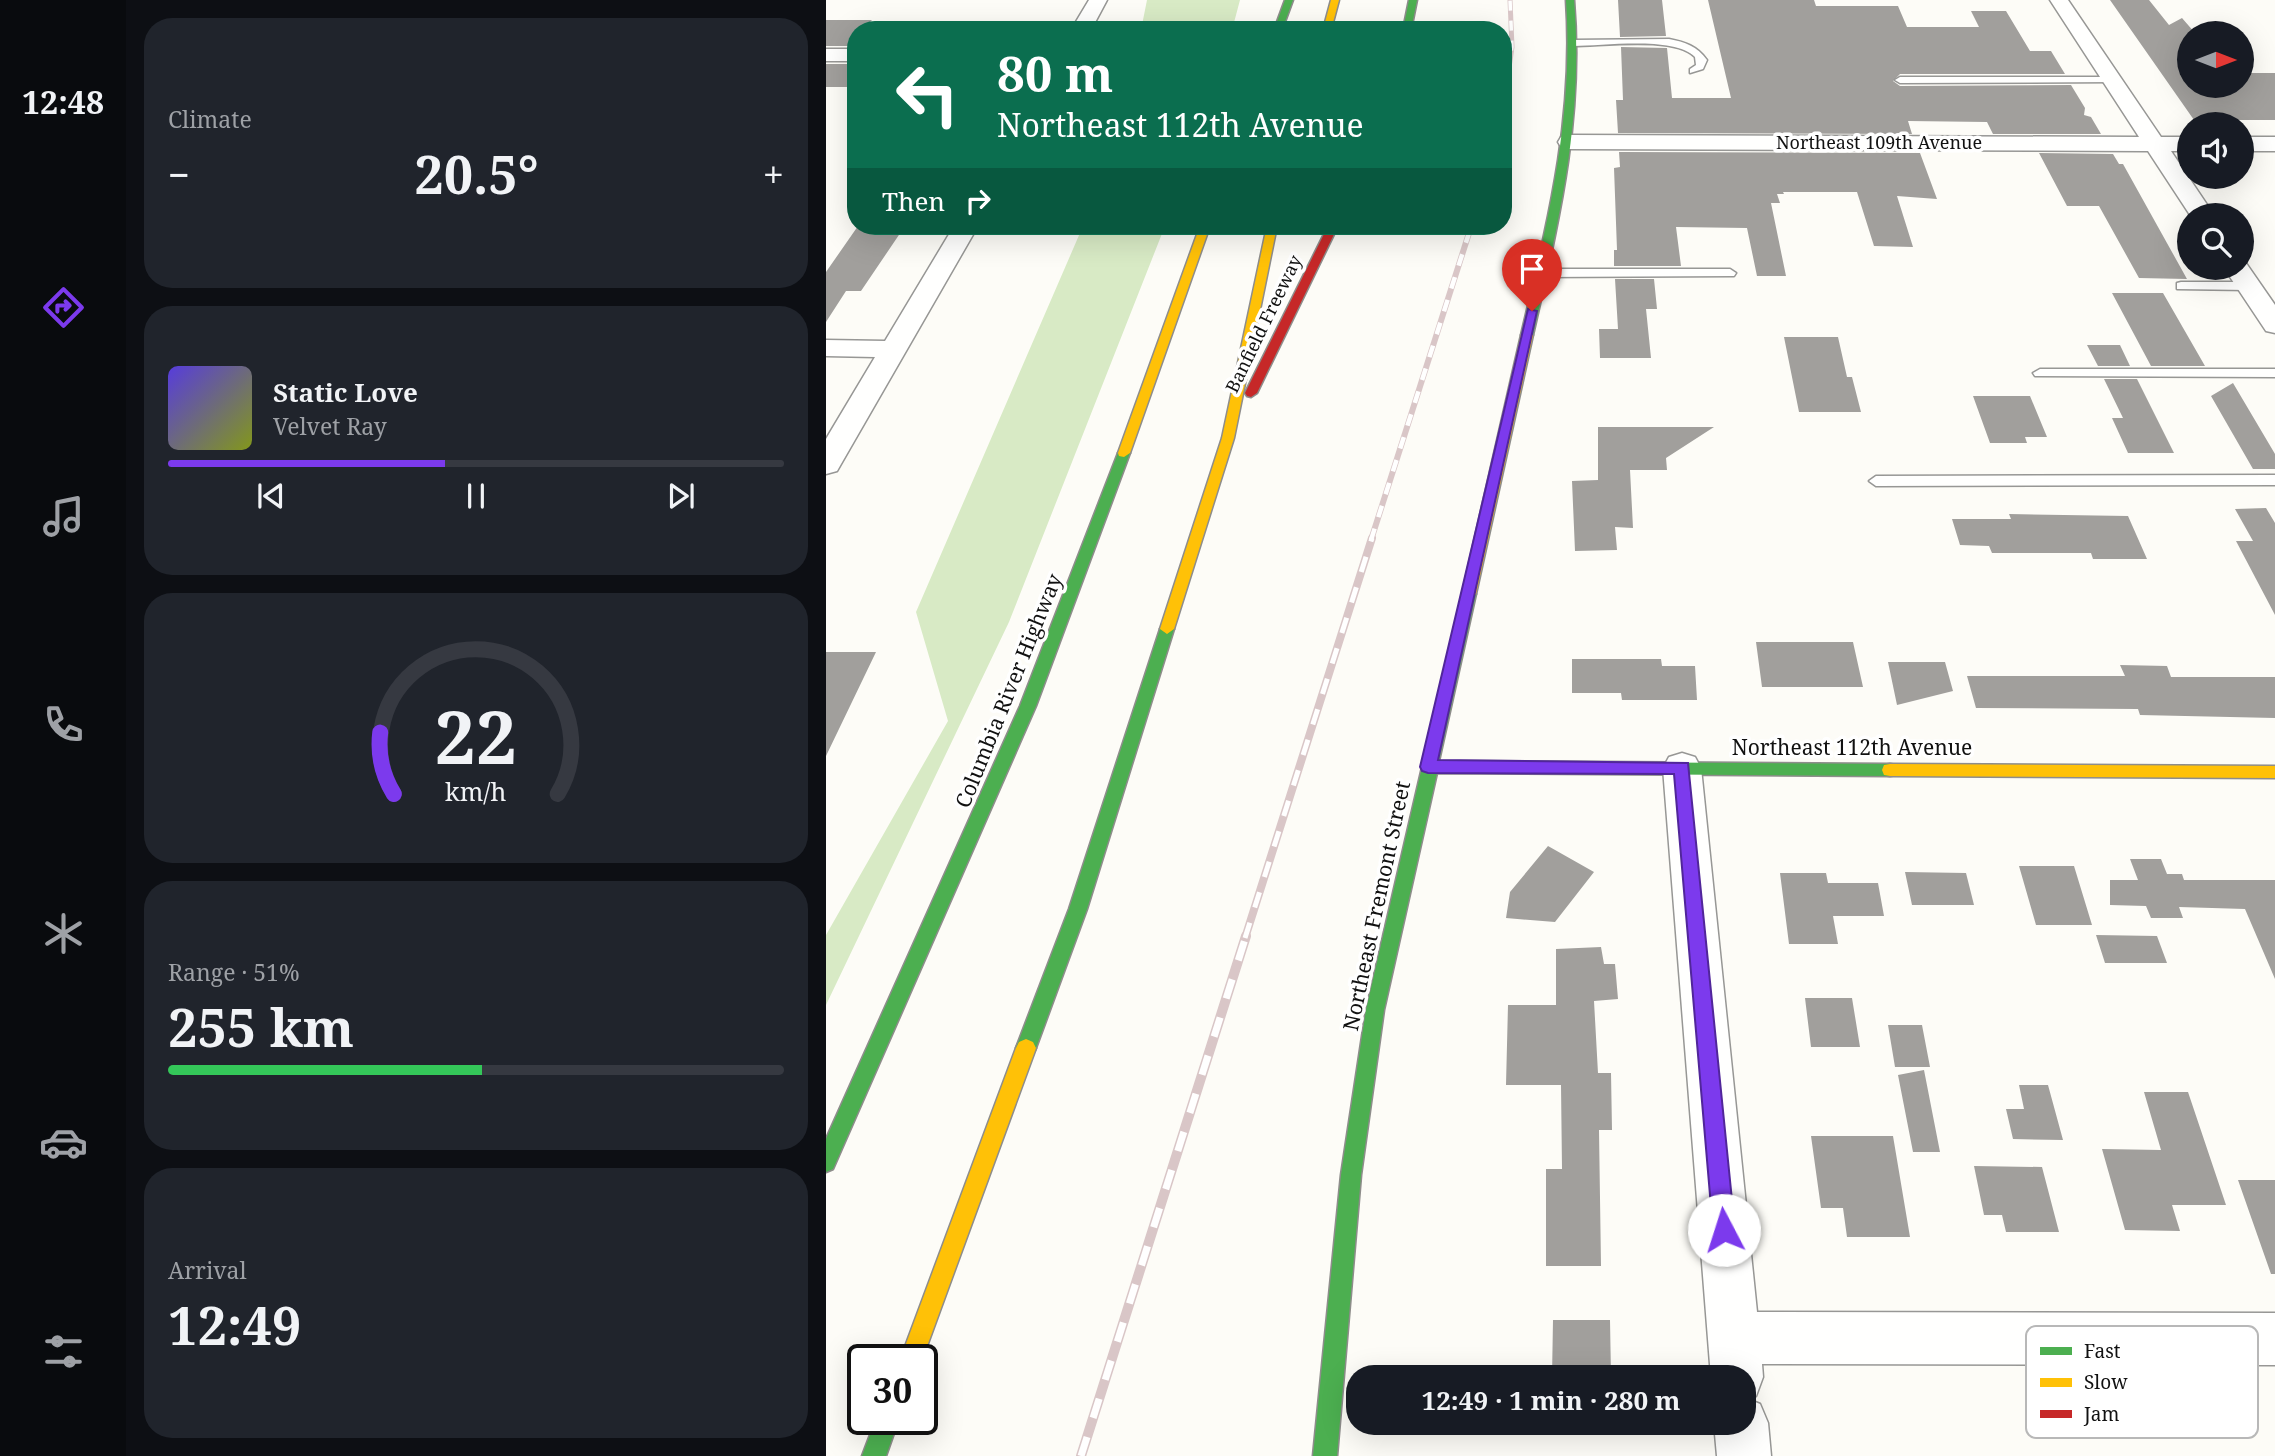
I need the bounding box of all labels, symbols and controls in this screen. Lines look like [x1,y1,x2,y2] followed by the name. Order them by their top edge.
[2177,21,2254,98] north arrow
[2177,21,2254,280] map controls
[997,40,1113,106] text: 80 m
[882,49,973,140] icon: left
[22,80,104,123] text: 12:48
[168,103,252,135] text: Climate
[997,103,1364,146] text: Northeast 112th Avenue
[2177,112,2254,189] button: sound
[1776,130,1982,154] street label: Northeast 109th Avenue
[414,138,539,209] text: 20.5°
[168,148,190,200] text: −
[763,148,784,200] text: +
[959,182,997,220] icon: right
[882,183,945,219] text: Then
[2177,203,2254,280] button: search
[1502,239,1562,311] pin
[1219,250,1307,396] street label: Banfield Freeway
[1513,250,1551,288] icon: arrive
[39,283,88,332] icon: directions
[273,374,418,410] text: Static Love
[273,410,387,442] text: Velvet Ray
[252,477,290,515] icon: previous
[457,477,495,515] icon: pause
[662,477,700,515] icon: next
[39,492,88,541] icon: music
[948,569,1068,812] street label: Columbia River Highway
[435,686,517,785] text: 22
[39,700,88,749] icon: phone
[1732,733,1972,761] street label: Northeast 112th Avenue
[445,774,507,808] text: km/h
[1336,778,1416,1033] street label: Northeast Fremont Street
[39,909,88,958] icon: climate
[168,956,300,988] text: Range · 51%
[168,991,354,1062] text: 255 km
[39,1118,88,1167] icon: car
[1687,1193,1761,1267] position arrow
[168,1254,247,1286] text: Arrival
[168,1289,301,1360] text: 12:49
[2026,1326,2258,1438] legend
[39,1327,88,1376] icon: filters
[2084,1338,2121,1364] text: Fast
[847,1344,938,1435] speed limit sign: 30
[2084,1369,2128,1395] text: Slow
[1421,1382,1681,1418] text: 12:49 · 1 min · 280 m
[2083,1401,2119,1427] text: Jam

